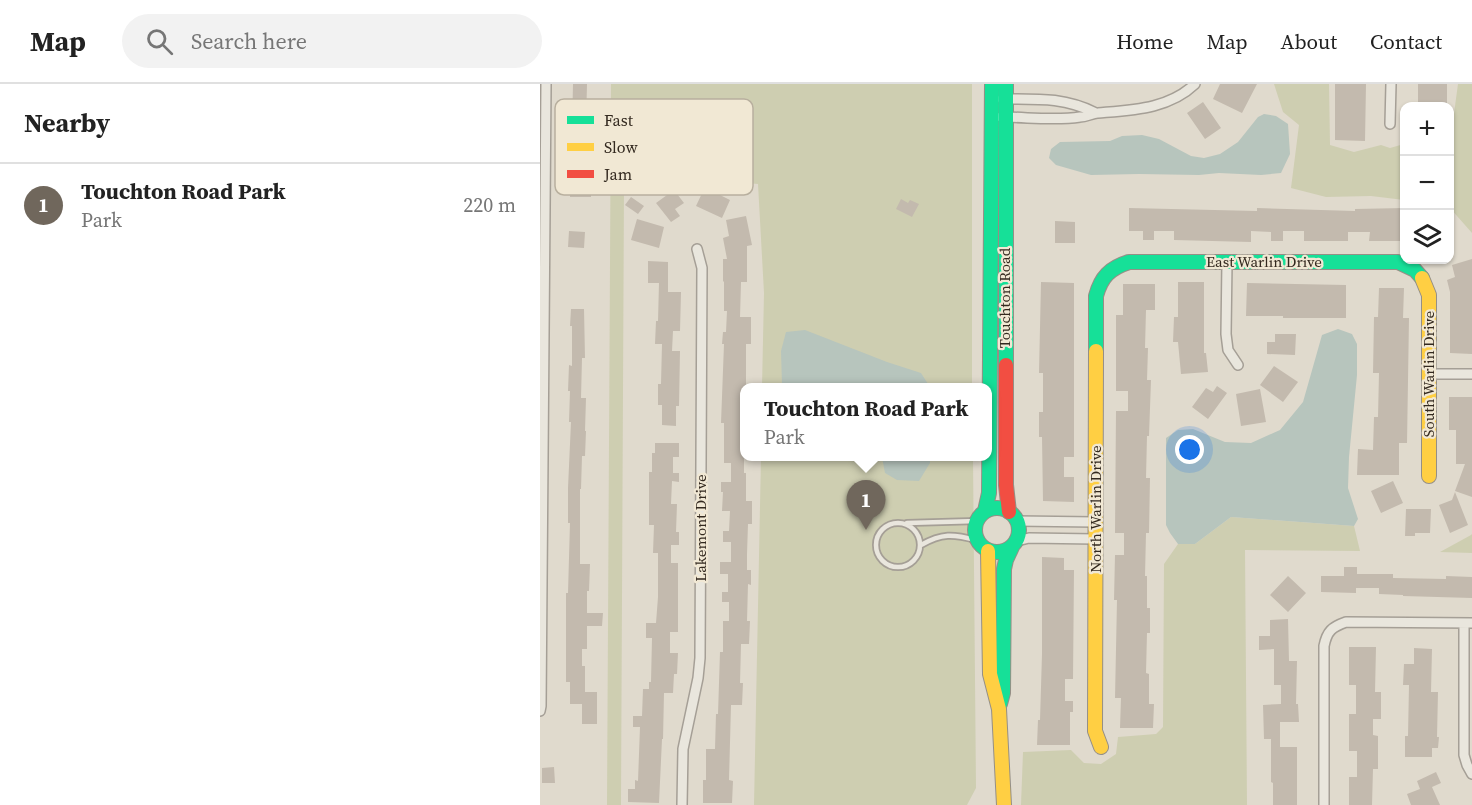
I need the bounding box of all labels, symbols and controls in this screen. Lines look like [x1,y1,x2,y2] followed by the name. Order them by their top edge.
[122,14,542,68] search box
[30,22,86,60] text: Map
[143,25,176,58] icon: search
[191,26,307,56] text: Search here
[1116,27,1174,56] text: Home
[1207,27,1248,56] text: Map
[1281,27,1337,56] text: About
[1370,27,1442,56] text: Contact
[555,99,753,195] legend
[1400,102,1454,264] map controls
[1400,102,1454,156] button: +
[24,105,110,141] text: Nearby
[604,109,634,131] text: Fast
[604,136,639,158] text: Slow
[1400,156,1454,210] button: −
[603,163,632,185] text: Jam
[81,176,286,206] text: Touchton Road Park
[38,191,49,219] text: 1
[463,191,516,219] text: 220 m
[81,206,122,234] text: Park
[1400,210,1454,264] button: layers
[994,247,1015,348] street label: Touchton Road
[1206,251,1322,272] street label: East Warlin Drive
[1418,311,1439,437] street label: South Warlin Drive
[740,383,992,461] popup
[764,393,968,423] text: Touchton Road Park
[764,423,805,451] text: Park
[1175,435,1204,464] your location
[1085,445,1106,573] street label: North Warlin Drive
[690,474,711,582] street label: Lakemont Drive
[846,480,886,530] pin: 1

